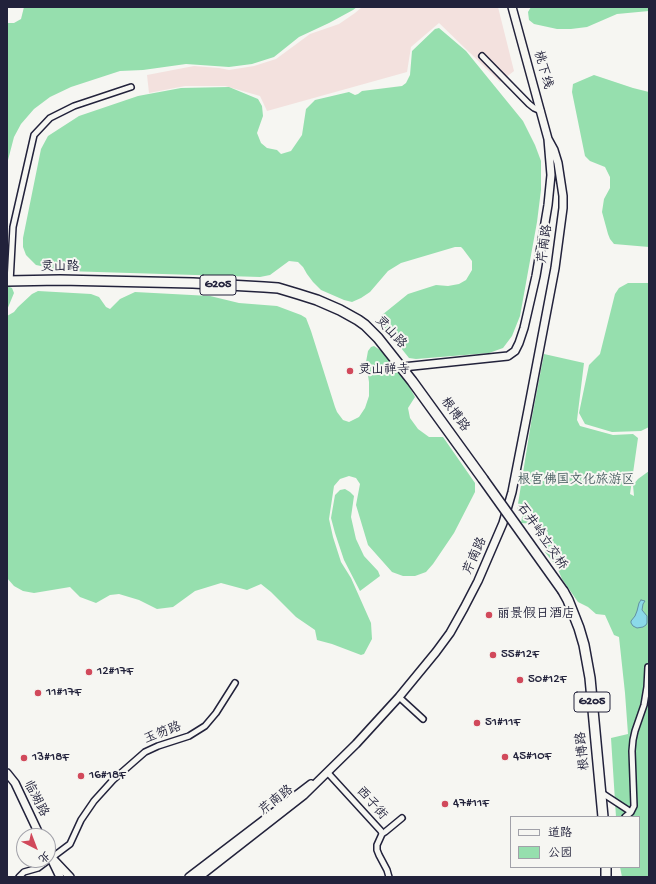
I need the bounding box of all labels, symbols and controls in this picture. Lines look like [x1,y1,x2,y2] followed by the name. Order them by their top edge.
[529,49,555,91] street label: 桃下线
[536,224,556,264] street label: 芹南路
[41,260,79,276] street label: 灵山路
[200,275,236,295] road number: G205
[371,313,409,353] street label: 灵山路
[358,363,410,379] place label: 灵山禅寺
[345,366,355,376] marker: 灵山禅寺
[436,395,472,435] street label: 根博路
[518,473,634,489] park label: 根宫佛国文化旅游区
[512,501,570,573] street label: 石井岭立交桥
[461,535,491,577] street label: 芹南路
[497,607,575,623] place label: 丽景假日酒店
[484,610,494,620] marker: 丽景假日酒店
[501,647,539,663] place label: 55#12F
[488,650,498,660] marker: 55#12F
[97,664,133,680] place label: 12#17F
[84,667,94,677] marker: 12#17F
[528,672,566,688] place label: 50#12F
[515,675,525,685] marker: 50#12F
[46,685,81,701] place label: 11#17F
[33,688,43,698] marker: 11#17F
[574,692,610,712] road number: G205
[485,715,520,731] place label: 51#11F
[472,718,482,728] marker: 51#11F
[142,720,184,748] street label: 玉笏路
[574,731,594,771] street label: 根博路
[513,749,551,765] place label: 45#10F
[32,750,69,766] place label: 13#18F
[500,752,510,762] marker: 45#10F
[19,753,29,763] marker: 13#18F
[89,768,126,784] place label: 16#18F
[76,771,86,781] marker: 16#18F
[19,778,51,820] street label: 临湖路
[257,783,297,819] street label: 芹南路
[352,784,390,824] street label: 西子街
[453,796,489,812] place label: 47#11F
[440,799,450,809] marker: 47#11F
[510,816,640,868] legend
[548,827,572,841] text: 道路
[16,828,56,868] north arrow
[548,847,572,861] text: 公园
[35,848,51,864] text: 北

